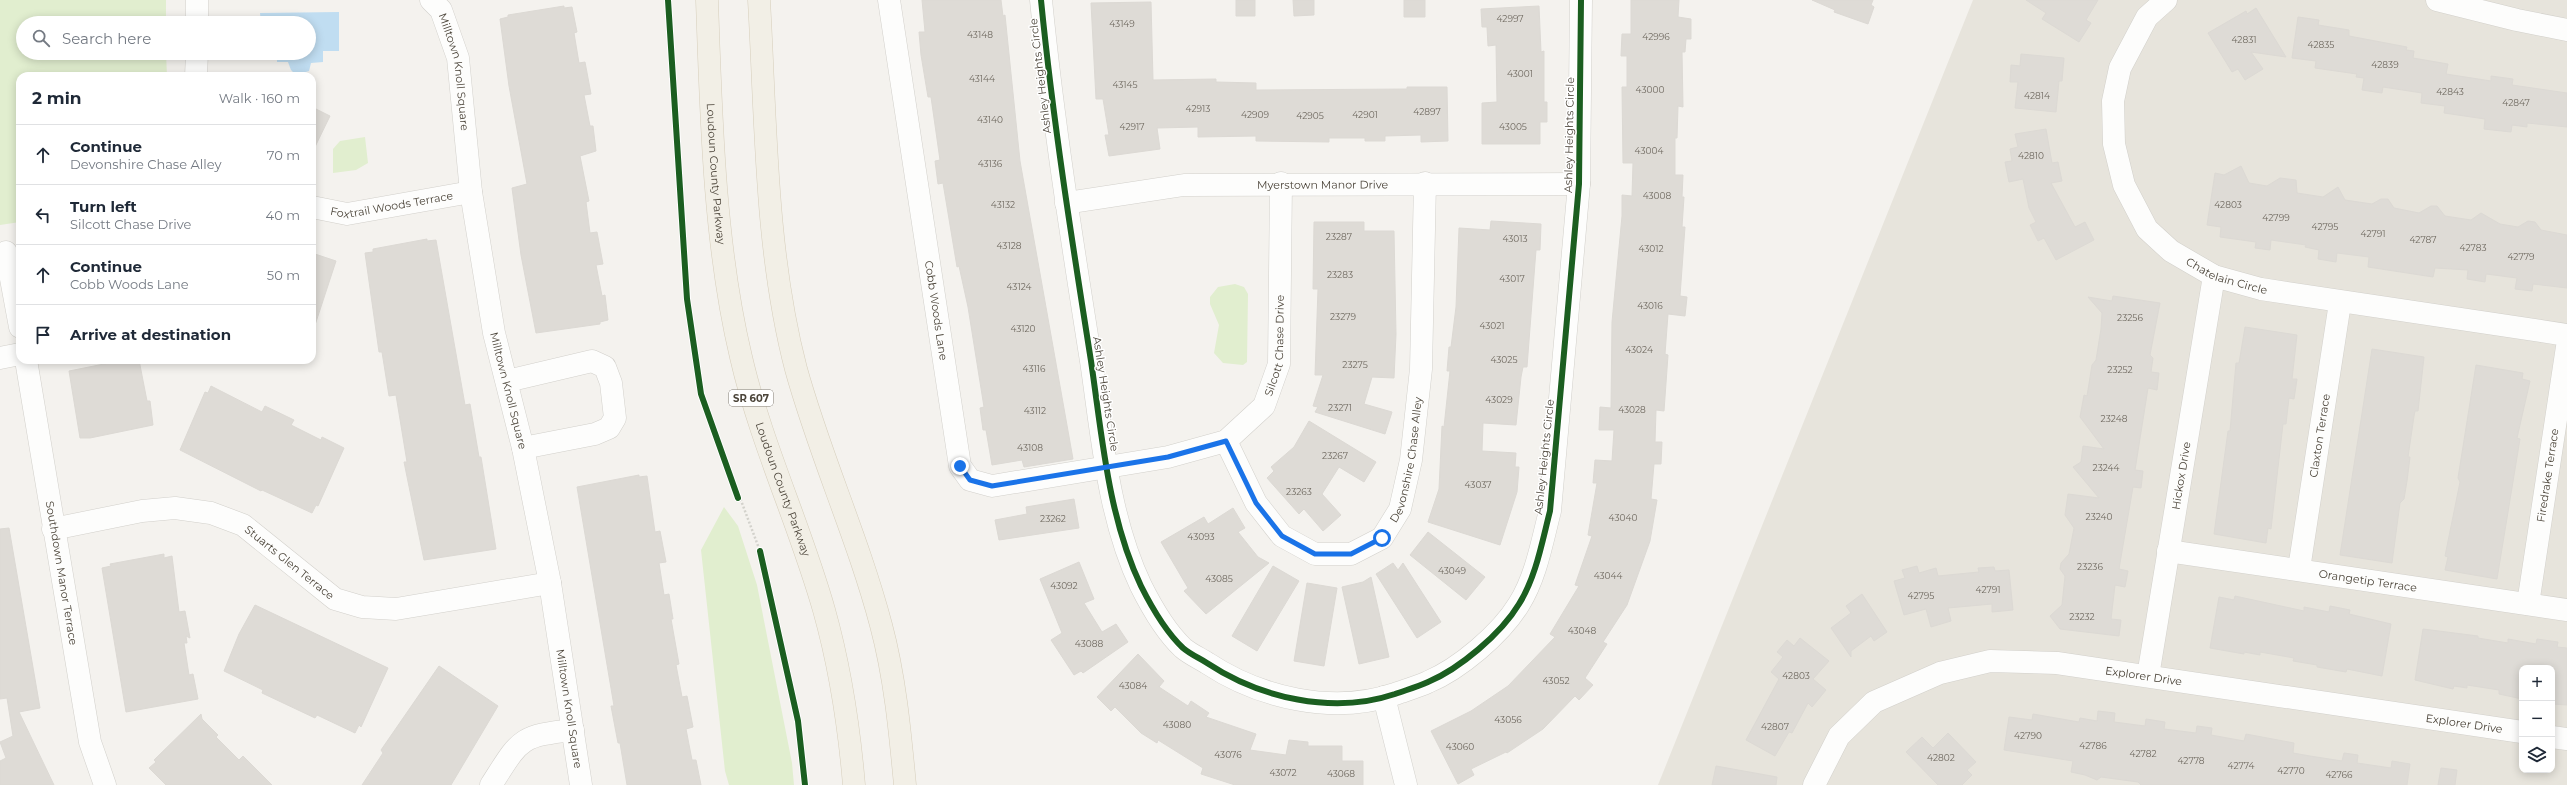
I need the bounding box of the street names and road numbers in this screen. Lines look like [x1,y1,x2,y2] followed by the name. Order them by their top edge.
[436,11,472,132] street label: Milltown Knoll Square
[1026,17,1054,134] street label: Ashley Heights Circle
[1561,77,1577,193] street label: Ashley Heights Circle
[704,103,729,245] street label: Loudoun County Parkway
[1257,177,1389,192] street label: Myerstown Manor Drive
[329,188,454,221] street label: Foxtrail Woods Terrace
[2183,254,2269,297] street label: Chatelain Circle
[922,260,951,362] street label: Cobb Woods Lane
[1261,294,1287,398] street label: Silcott Chase Drive
[487,331,530,451] street label: Milltown Knoll Square
[1090,336,1122,453] street label: Ashley Heights Circle
[729,390,773,406] road number: SR 607
[2306,392,2333,478] street label: Claxton Terrace
[1386,396,1425,525] street label: Devonshire Chase Alley
[1531,398,1557,515] street label: Ashley Heights Circle
[753,420,813,558] street label: Loudoun County Parkway
[2533,427,2562,523] street label: Firedrake Terrace
[2169,440,2194,511] street label: Hickox Drive
[43,500,81,646] street label: Southdown Manor Terrace
[242,522,337,603] street label: Stuarts Glen Terrace
[2318,566,2418,595] street label: Orangetip Terrace
[553,648,585,770] street label: Milltown Knoll Square
[2104,663,2183,689] street label: Explorer Drive
[2425,711,2504,736] street label: Explorer Drive

